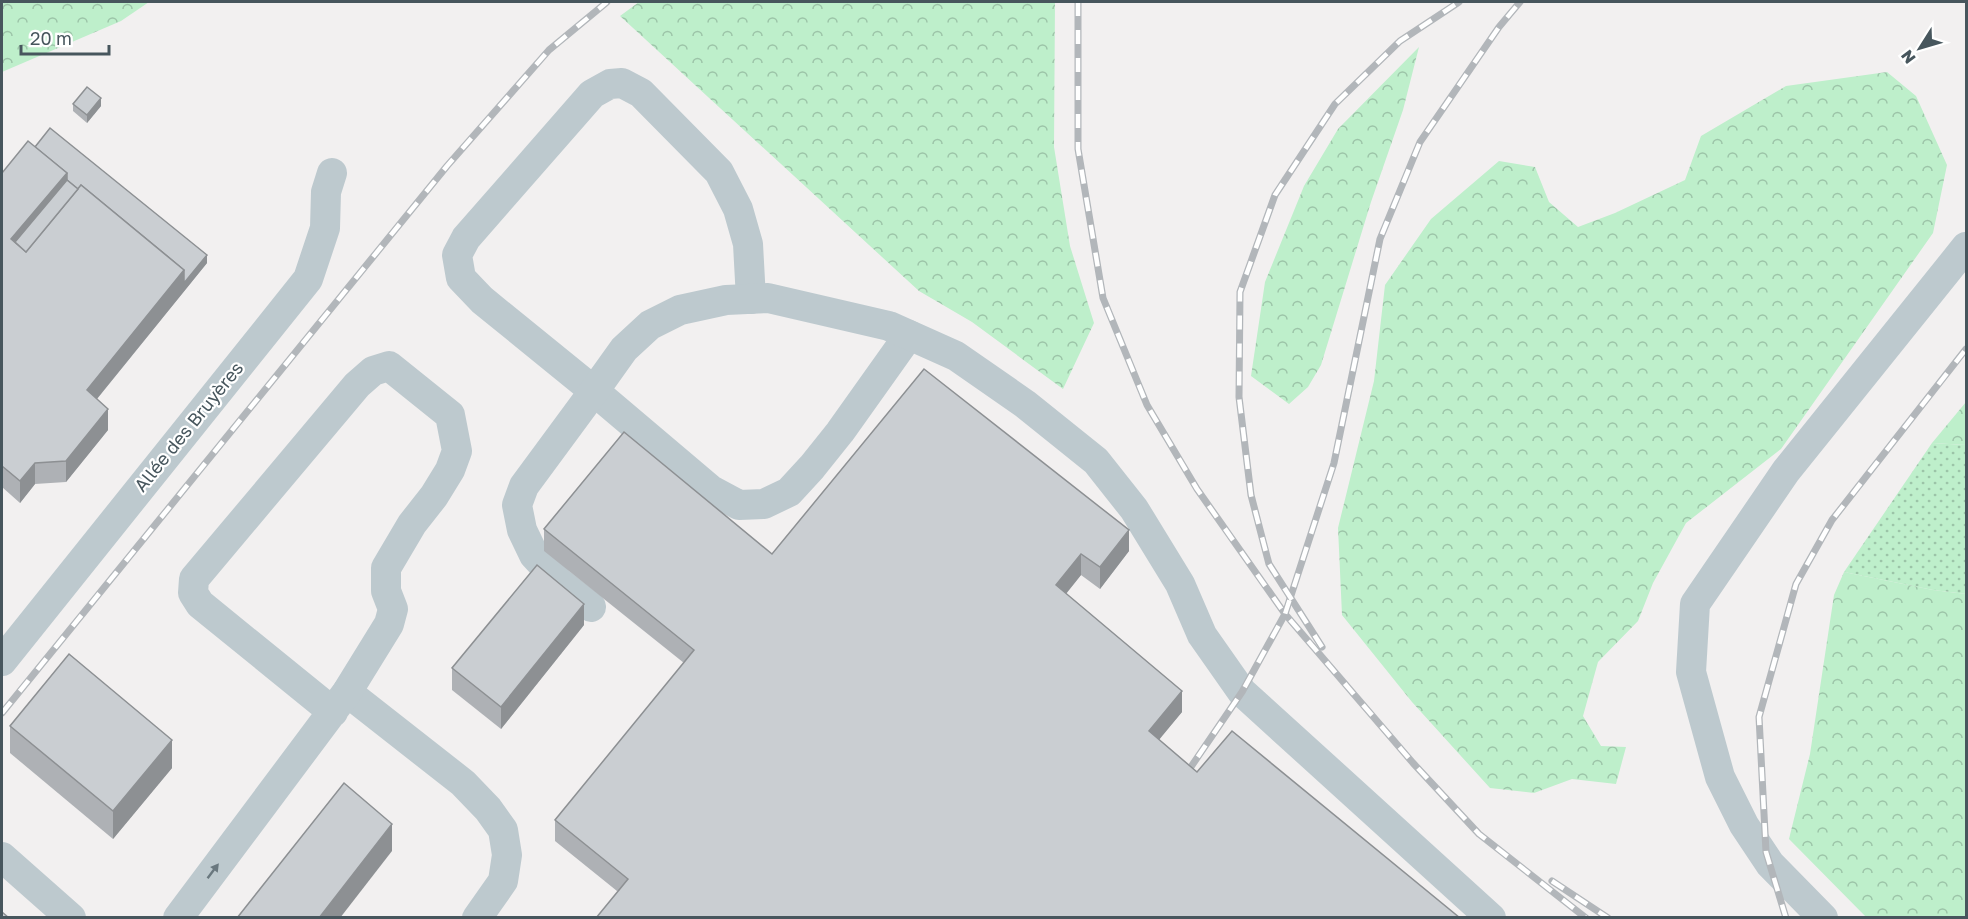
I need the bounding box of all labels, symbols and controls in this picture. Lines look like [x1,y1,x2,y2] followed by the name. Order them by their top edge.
[21,18,110,56] scale bar
[1890,18,1950,78] north arrow
[30,27,72,49] text: 20 m
[1896,46,1920,68] text: N
[129,357,247,496] street label: Allée des Bruyères
[207,863,219,879] one-way arrow

